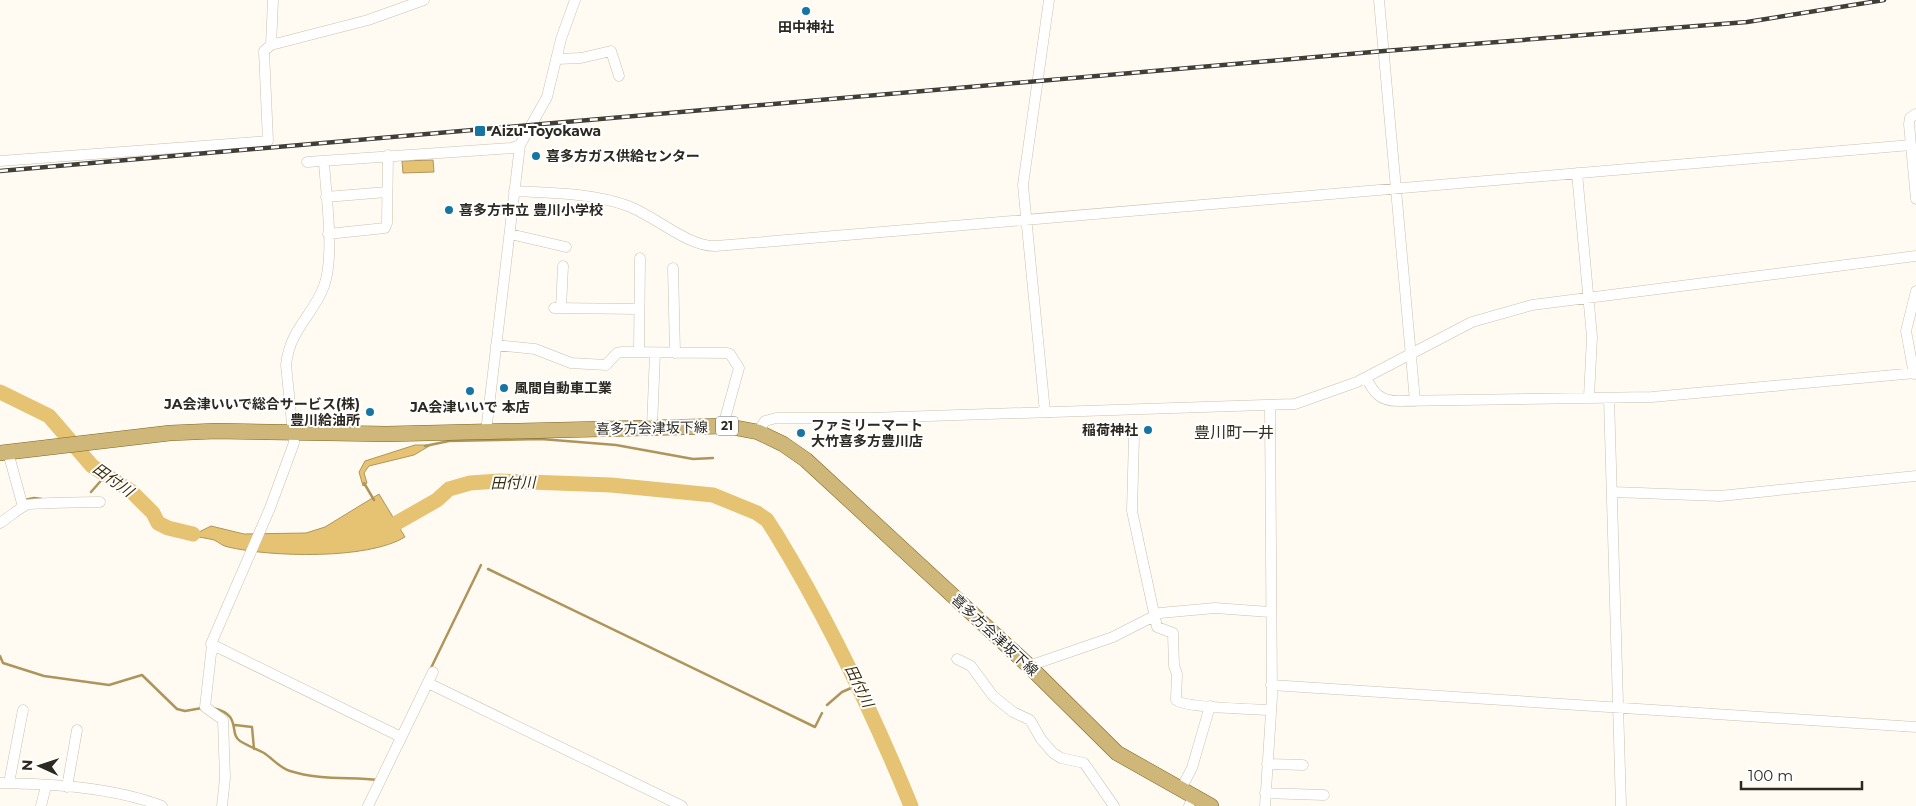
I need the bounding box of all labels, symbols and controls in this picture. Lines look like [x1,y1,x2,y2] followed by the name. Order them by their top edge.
[800,5,812,17] marker: 田中神社
[778,18,834,36] place label: 田中神社
[490,122,601,140] place label: Aizu-Toyokawa
[473,124,487,138] marker: Aizu-Toyokawa
[546,147,700,165] place label: 喜多方ガス供給センター
[530,150,542,162] marker: 喜多方ガス供給センター
[459,201,603,219] place label: 喜多方市立 豊川小学校
[443,204,455,216] marker: 喜多方市立 豊川小学校
[514,379,612,397] place label: 風間自動車工業
[498,382,510,394] marker: 風間自動車工業
[464,385,476,397] marker: JA会津いいで 本店
[163,395,360,429] place label: JA会津いいで総合サービス(株) 豊川給油所
[409,398,530,416] place label: JA会津いいで 本店
[364,406,376,418] marker: JA会津いいで総合サービス(株) 豊川給油所
[716,416,738,436] road number: 21
[811,416,923,450] place label: ファミリーマート 大竹喜多方豊川店
[596,418,708,438] street label: 喜多方会津坂下線
[1082,421,1138,439] place label: 稲荷神社
[1194,423,1274,442] district label: 豊川町一井
[1142,424,1154,436] marker: 稲荷神社
[795,427,807,439] marker: ファミリーマート 大竹喜多方豊川店
[90,459,139,502] water label: 田付川
[490,473,538,492] water label: 田付川
[948,590,1042,680] street label: 喜多方会津坂下線
[841,661,879,712] water label: 田付川
[15,741,65,791] north arrow
[1741,758,1862,790] scale bar
[18,759,36,771] text: N
[1748,766,1793,785] text: 100 m

